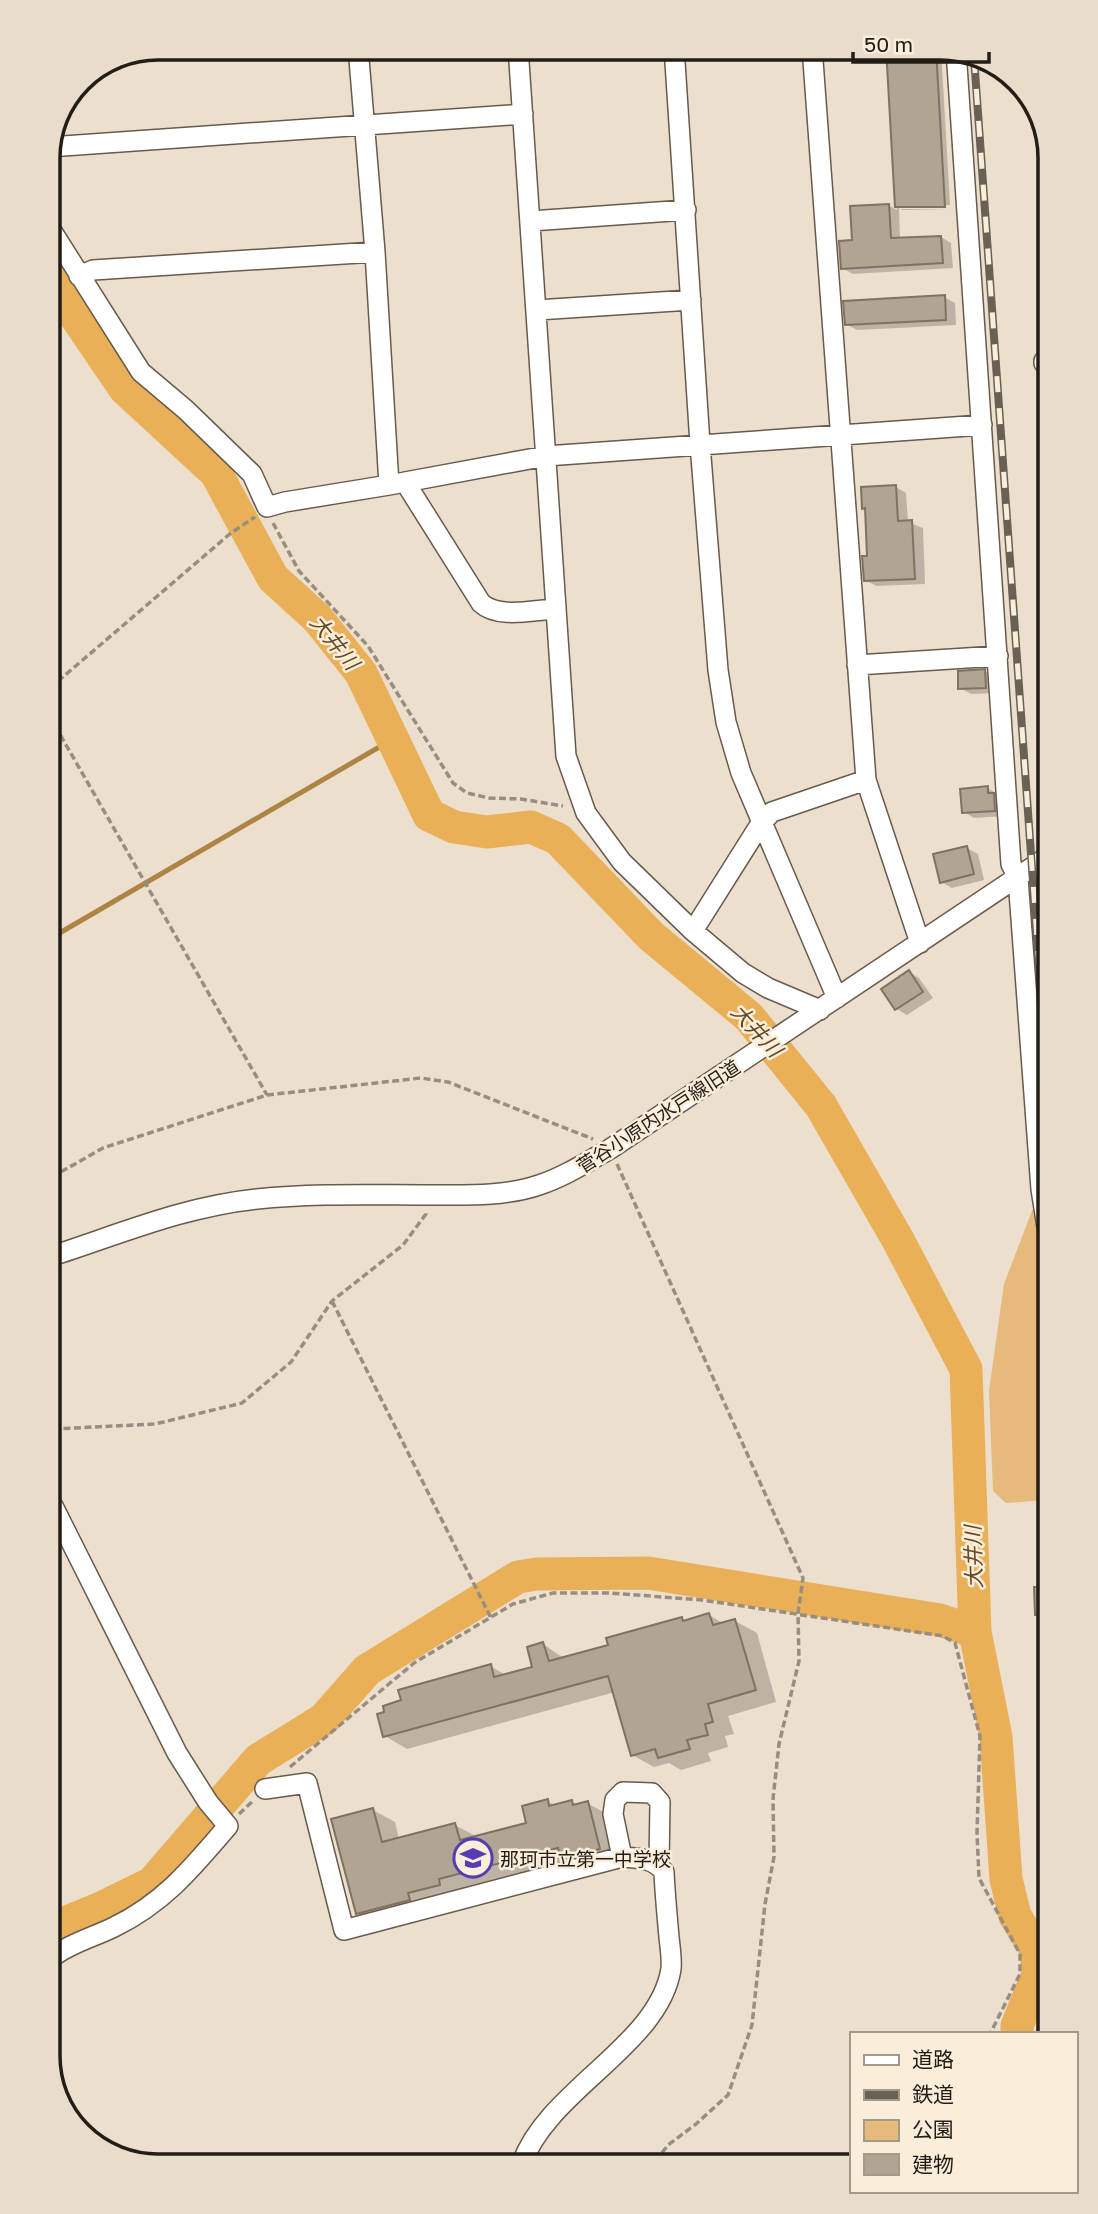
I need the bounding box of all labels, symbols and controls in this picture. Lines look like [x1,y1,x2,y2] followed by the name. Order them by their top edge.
[853,21,990,65] scale bar
[864,31,913,57] text: 50 m
[305,609,366,676] water label: 大井川
[726,998,789,1063] water label: 大井川
[572,1055,744,1177] street label: 菅谷小原内水戸線旧道
[959,1523,987,1589] water label: 大井川
[452,1837,494,1879] school or university icon: 那珂市立第一中学校
[500,1847,671,1870] place label: 那珂市立第一中学校
[850,2032,1077,2193] legend
[912,2046,954,2072] text: 道路
[912,2081,954,2107] text: 鉄道
[912,2116,954,2142] text: 公園
[912,2151,954,2177] text: 建物

